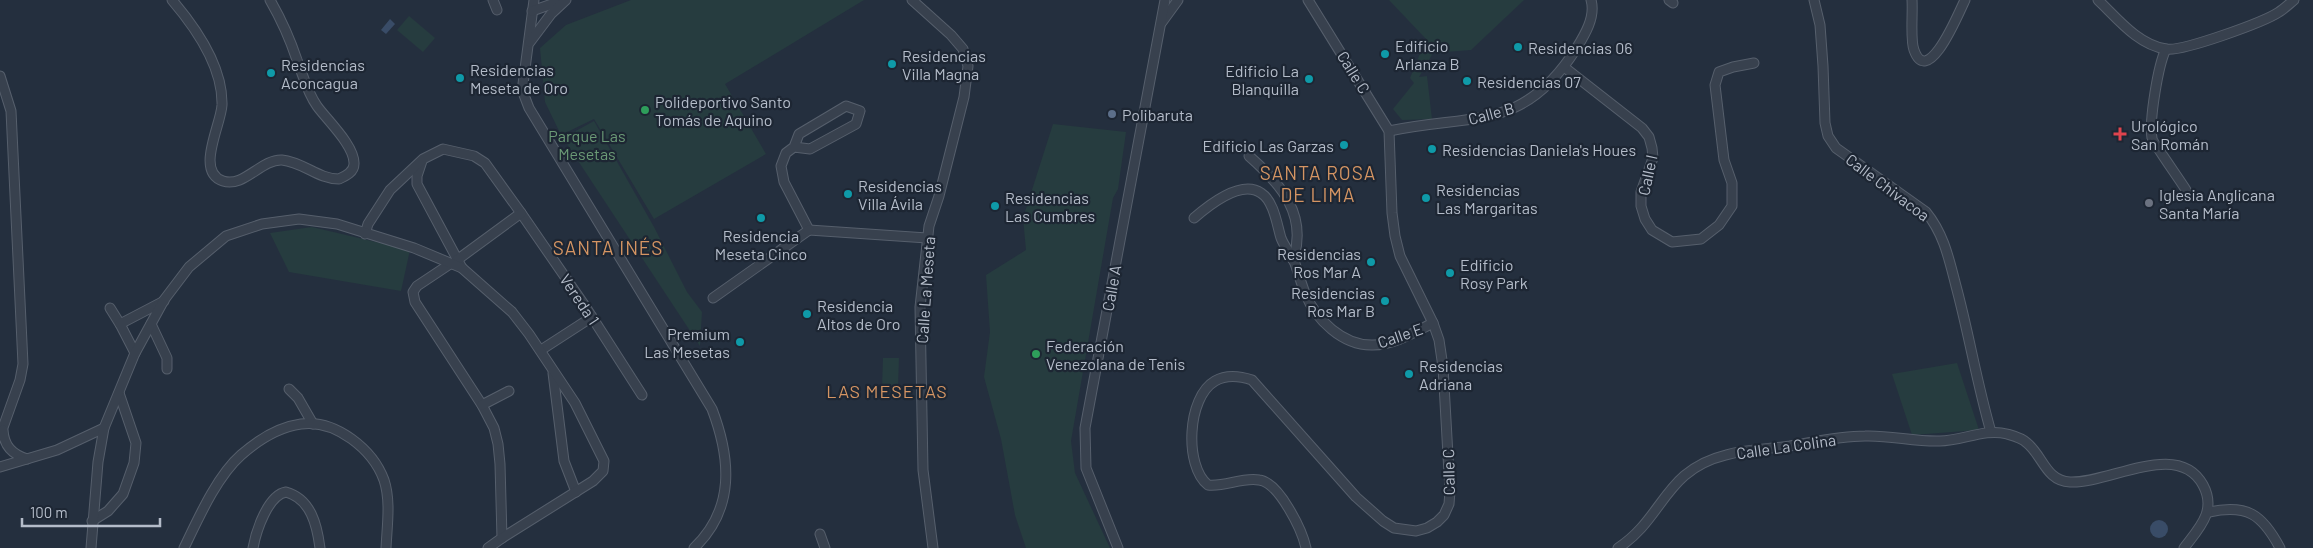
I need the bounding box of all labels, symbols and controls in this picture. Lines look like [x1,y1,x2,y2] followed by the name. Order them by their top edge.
[1395,36,1460,73] place label: Edificio Arlanza B
[1528,38,1632,57] place label: Residencias 06
[1512,41,1524,53] marker: Residencias 06
[902,46,986,83] place label: Residencias Villa Magna
[1334,47,1374,97] street label: Calle C
[1379,48,1391,60] marker: Edificio Arlanza B
[281,55,365,92] place label: Residencias Aconcagua
[886,58,898,70] marker: Residencias Villa Magna
[470,60,568,97] place label: Residencias Meseta de Oro
[1225,61,1299,98] place label: Edificio La Blanquilla
[265,67,277,79] marker: Residencias Aconcagua
[454,72,466,84] marker: Residencias Meseta de Oro
[1477,72,1581,91] place label: Residencias 07
[1303,73,1315,85] marker: Edificio La Blanquilla
[1461,75,1473,87] marker: Residencias 07
[655,92,791,129] place label: Polideportivo Santo Tomás de Aquino
[1466,98,1516,128] street label: Calle B
[639,104,651,116] marker: Polideportivo Santo Tomás de Aquino
[1122,105,1193,124] place label: Polibaruta
[1106,108,1118,120] marker: Polibaruta
[2131,116,2209,153] place label: Urológico San Román
[548,126,626,163] park label: Parque Las Mesetas
[2113,127,2127,141] marker: Urológico San Román
[1202,136,1334,155] place label: Edificio Las Garzas
[1338,139,1350,151] marker: Edificio Las Garzas
[1442,140,1636,159] place label: Residencias Daniela's Houes
[1426,143,1438,155] marker: Residencias Daniela's Houes
[1842,149,1934,225] street label: Calle Chivacoa
[1633,153,1661,197] street label: Calle I
[1260,161,1376,206] district label: SANTA ROSA DE LIMA
[858,176,942,213] place label: Residencias Villa Ávila
[1436,180,1538,217] place label: Residencias Las Margaritas
[2159,185,2275,222] place label: Iglesia Anglicana Santa María
[842,188,854,200] marker: Residencias Villa Ávila
[1005,188,1095,225] place label: Residencias Las Cumbres
[1420,192,1432,204] marker: Residencias Las Margaritas
[2143,197,2155,209] marker: Iglesia Anglicana Santa María
[989,200,1001,212] marker: Residencias Las Cumbres
[755,212,767,224] marker: Residencia Meseta Cinco
[715,226,807,263] place label: Residencia Meseta Cinco
[553,236,663,259] district label: SANTA INÉS
[912,236,938,344] street label: Calle La Meseta
[1277,244,1361,281] place label: Residencias Ros Mar A
[1460,255,1528,292] place label: Edificio Rosy Park
[1365,256,1377,268] marker: Residencias Ros Mar A
[1098,263,1124,313] street label: Calle A
[1444,267,1456,279] marker: Edificio Rosy Park
[556,270,604,328] street label: Vereda 1
[1291,283,1375,320] place label: Residencias Ros Mar B
[1379,295,1391,307] marker: Residencias Ros Mar B
[817,296,900,333] place label: Residencia Altos de Oro
[801,308,813,320] marker: Residencia Altos de Oro
[1375,318,1425,352] street label: Calle E
[644,324,730,361] place label: Premium Las Mesetas
[734,336,746,348] marker: Premium Las Mesetas
[1046,336,1185,373] place label: Federación Venezolana de Tenis
[1030,348,1042,360] marker: Federación Venezolana de Tenis
[1419,356,1503,393] place label: Residencias Adriana
[1403,368,1415,380] marker: Residencias Adriana
[826,380,948,402] district label: LAS MESETAS
[1735,430,1837,462] street label: Calle La Colina
[1438,449,1458,495] street label: Calle C
[22,496,160,528] scale bar
[30,503,68,521] text: 100 m

